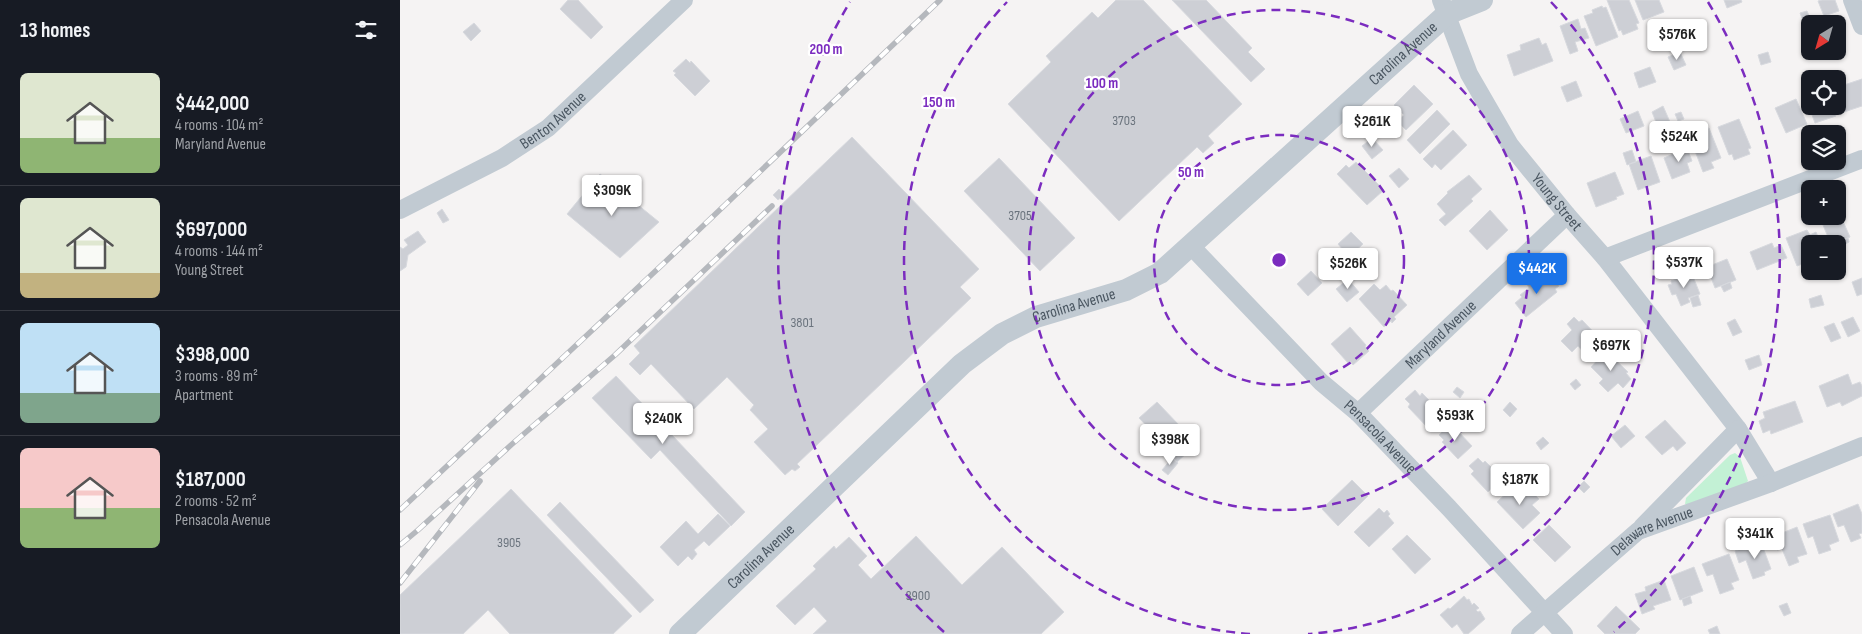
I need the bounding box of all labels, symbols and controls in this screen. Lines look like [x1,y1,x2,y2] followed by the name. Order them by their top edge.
[1801,15,1846,60] north arrow
[1801,15,1846,280] map controls
[352,16,380,44] icon: filters
[20,18,90,43] text: 13 homes
[1365,18,1441,89] street label: Carolina Avenue
[1642,18,1712,61] pin: $576K
[1658,25,1696,44] text: $576K
[809,40,843,59] text: 200 m
[1801,70,1846,115] button: locate
[1086,74,1118,93] text: 100 m
[516,88,590,153] street label: Benton Avenue
[175,91,249,116] text: $442,000
[60,93,120,153] icon: home
[923,93,955,112] text: 150 m
[1337,106,1407,148] pin: $261K
[1112,112,1136,129] house number: 3703
[1353,112,1391,131] text: $261K
[175,116,263,135] text: 4 rooms · 104 m²
[1644,120,1714,163] pin: $524K
[1801,125,1846,170] button: layers
[1660,127,1698,146] text: $524K
[175,135,266,154] text: Maryland Avenue
[1178,163,1204,182] text: 50 m
[1528,170,1586,235] street label: Young Street
[577,174,647,217] pin: $309K
[1801,180,1846,225] button: +
[593,181,631,200] text: $309K
[1008,207,1032,224] house number: 3705
[175,217,247,242] text: $697,000
[60,218,120,278] icon: home
[1801,235,1846,280] button: −
[175,242,263,261] text: 4 rooms · 144 m²
[1649,246,1719,289] pin: $537K
[1313,248,1383,290] pin: $526K
[1270,251,1288,269] centre of rings
[1502,252,1572,295] pin: $442K
[1665,253,1703,272] text: $537K
[1329,254,1367,273] text: $526K
[1518,259,1556,278] text: $442K
[175,261,244,280] text: Young Street
[1030,284,1118,327] street label: Carolina Avenue
[1401,296,1480,373] street label: Maryland Avenue
[790,314,814,331] house number: 3801
[1576,330,1646,372] pin: $697K
[1592,336,1630,355] text: $697K
[175,342,250,367] text: $398,000
[60,343,120,403] icon: home
[175,367,258,386] text: 3 rooms · 89 m²
[175,386,233,405] text: Apartment
[1340,396,1421,478] street label: Pensacola Avenue
[1420,400,1490,442] pin: $593K
[628,402,698,445] pin: $240K
[1436,406,1474,425] text: $593K
[644,409,682,428] text: $240K
[1135,424,1205,466] pin: $398K
[1151,430,1189,449] text: $398K
[1485,464,1555,506] pin: $187K
[175,467,246,492] text: $187,000
[60,468,120,528] icon: home
[1502,470,1538,489] text: $187K
[175,492,257,511] text: 2 rooms · 52 m²
[1607,502,1696,560] street label: Delaware Avenue
[175,511,271,530] text: Pensacola Avenue
[1720,518,1790,560] pin: $341K
[723,520,798,593] street label: Carolina Avenue
[1736,524,1774,543] text: $341K
[497,534,521,551] house number: 3905
[906,587,930,604] house number: 3900

